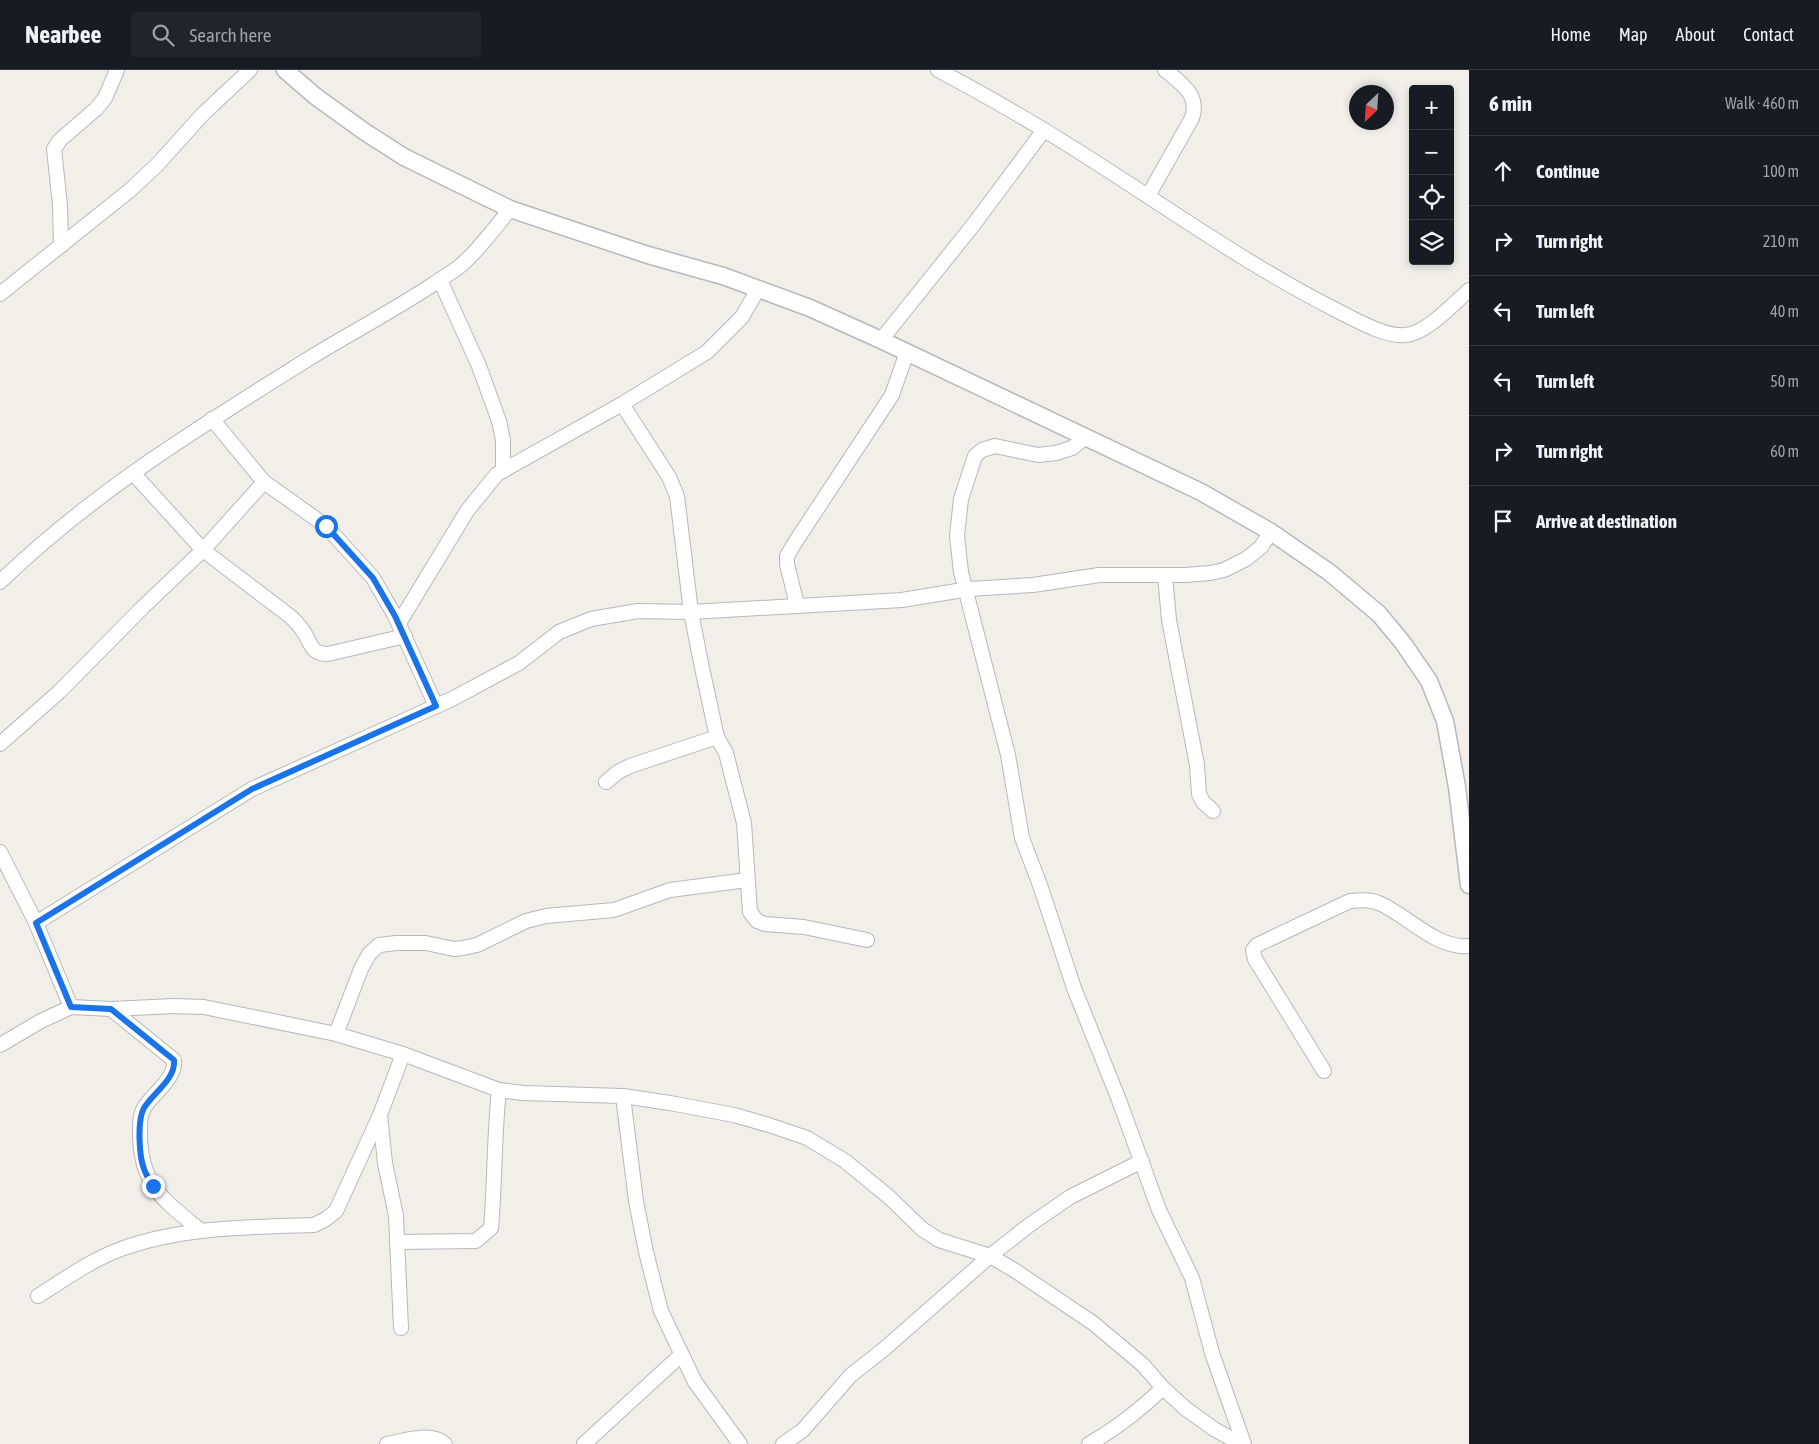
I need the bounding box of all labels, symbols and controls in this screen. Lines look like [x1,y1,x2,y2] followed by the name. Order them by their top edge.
[131,12,481,57] search box
[25,21,101,48] text: Nearbee
[149,21,177,49] icon: search
[189,24,271,46] text: Search here
[1551,24,1591,45] text: Home
[1619,24,1648,45] text: Map
[1676,24,1715,45] text: About
[1743,24,1794,45] text: Contact
[1349,85,1394,130] north arrow
[1409,85,1454,265] map controls
[1409,85,1454,130] button: +
[1489,91,1532,115] text: 6 min
[1725,94,1799,112] text: Walk · 460 m
[1409,130,1454,175] button: −
[1489,157,1517,185] icon: ahead
[1536,160,1600,182] text: Continue
[1763,162,1799,180] text: 100 m
[1409,175,1454,220] button: locate
[1409,220,1454,265] button: layers
[1489,227,1517,255] icon: right
[1536,230,1603,252] text: Turn right
[1763,232,1799,250] text: 210 m
[1489,297,1517,325] icon: left
[1536,300,1594,322] text: Turn left
[1770,302,1799,320] text: 40 m
[1489,367,1517,395] icon: left
[1536,370,1594,392] text: Turn left
[1770,372,1799,390] text: 50 m
[1489,437,1517,465] icon: right
[1536,440,1603,462] text: Turn right
[1770,442,1799,460] text: 60 m
[1489,507,1517,535] icon: arrive
[1536,510,1677,532] text: Arrive at destination
[315,515,338,538] route start
[142,1175,165,1198] route end

